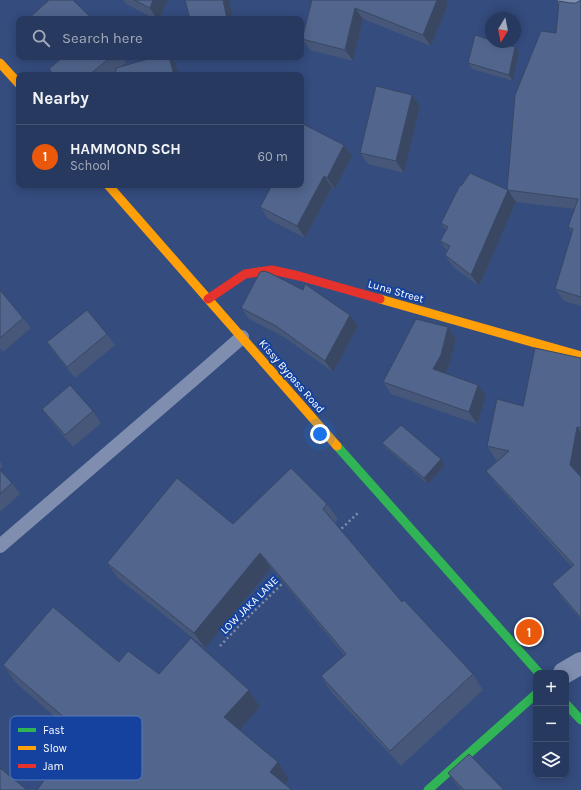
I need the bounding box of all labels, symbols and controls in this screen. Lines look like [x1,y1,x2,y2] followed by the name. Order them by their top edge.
[485,12,521,48] north arrow
[16,16,304,60] search box
[30,27,52,49] icon: search
[62,29,143,47] text: Search here
[32,88,89,108] text: Nearby
[70,140,181,158] text: HAMMOND SCH
[43,149,47,164] text: 1
[258,149,288,164] text: 60 m
[70,158,110,173] text: School
[367,277,425,306] street label: Luna Street
[256,337,327,416] street label: Kissy Bypass Road
[310,424,330,444] your location
[218,574,281,637] street label: LOW JAKA LANE
[516,617,542,647] pin: 1
[533,670,569,778] map controls
[533,670,569,706] button: +
[533,706,569,742] button: −
[10,716,142,780] legend
[43,724,64,737] text: Fast
[43,742,67,755] text: Slow
[533,742,569,778] button: layers
[43,760,64,773] text: Jam

